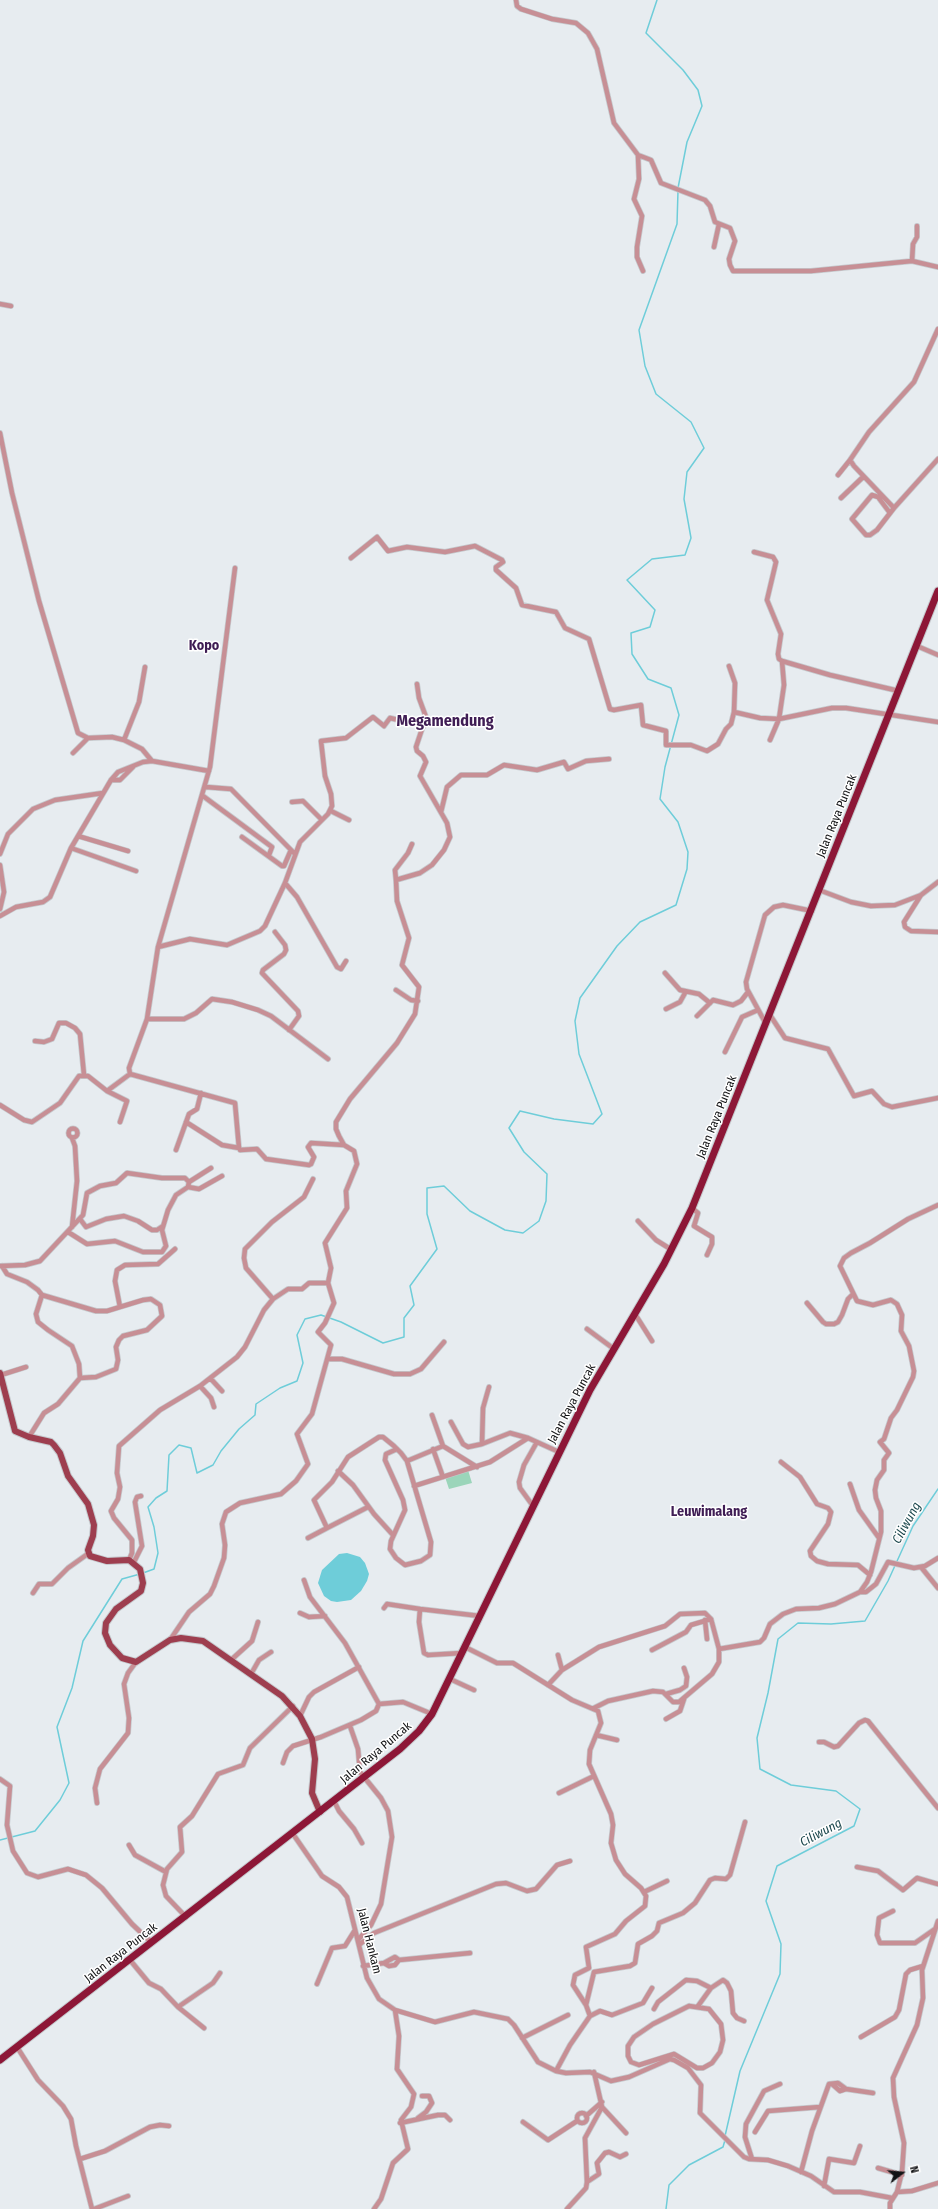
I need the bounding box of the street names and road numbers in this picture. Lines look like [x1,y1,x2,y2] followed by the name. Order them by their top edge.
[814,772,860,860] street label: Jalan Raya Puncak
[694,1073,740,1161] street label: Jalan Raya Puncak
[545,1362,599,1446] street label: Jalan Raya Puncak
[338,1719,414,1787] street label: Jalan Raya Puncak
[354,1907,384,1975] street label: Jalan Hankam
[82,1920,160,1986] street label: Jalan Raya Puncak

